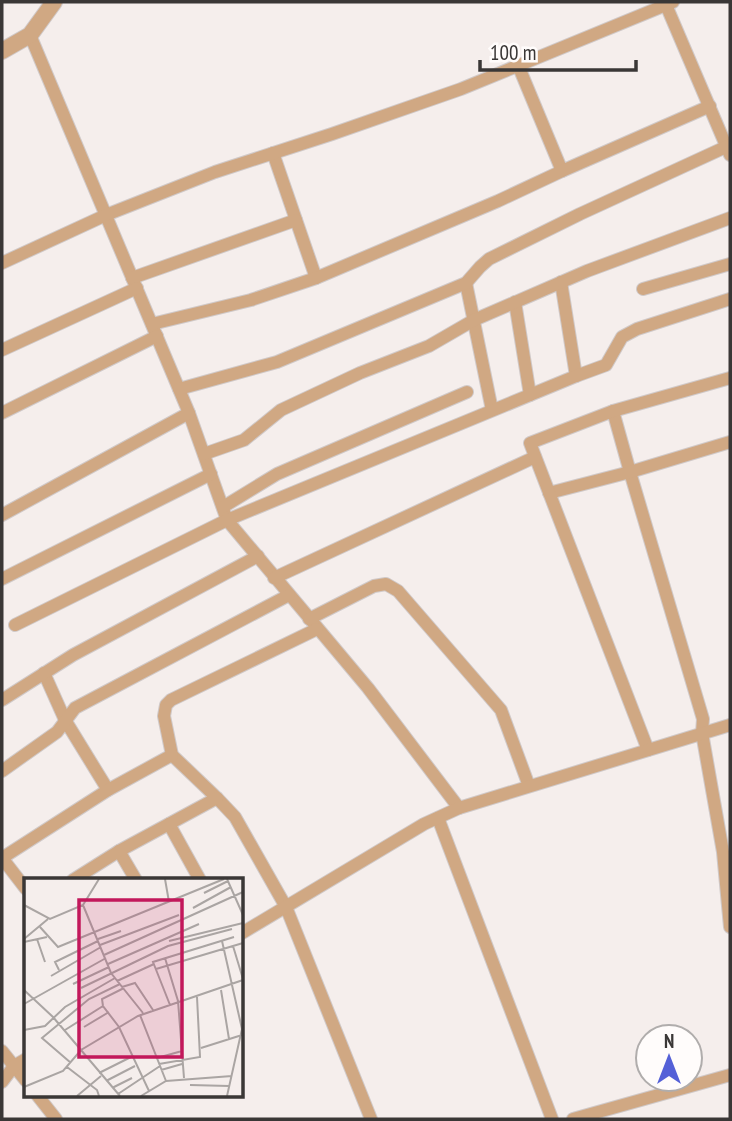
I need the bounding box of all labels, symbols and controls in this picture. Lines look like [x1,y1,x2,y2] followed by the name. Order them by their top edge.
[480,28,636,72] scale bar
[490,39,536,66] text: 100 m
[24,878,243,1096] inset map
[634,1023,704,1093] north arrow
[664,1029,674,1053] text: N

